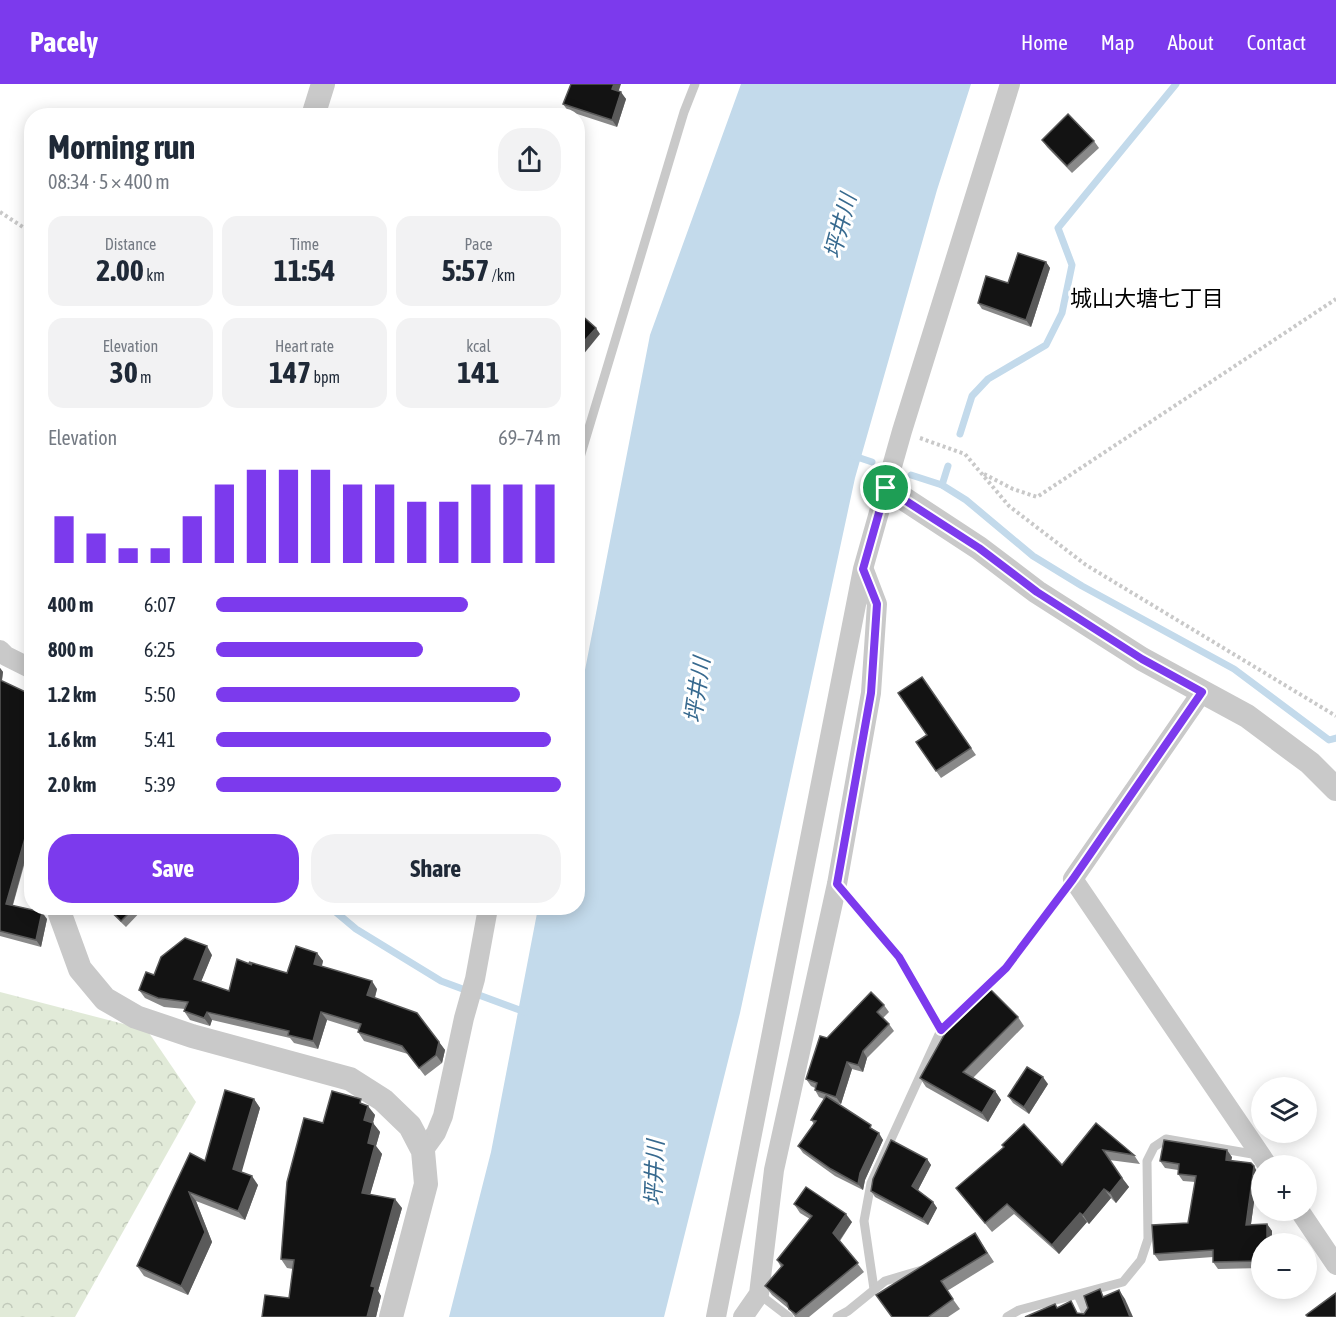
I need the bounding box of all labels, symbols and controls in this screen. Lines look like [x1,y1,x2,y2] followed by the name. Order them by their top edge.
[30,26,98,58] text: Pacely
[1021,30,1068,54] text: Home
[1101,30,1135,54] text: Map
[1168,30,1214,54] text: About
[1247,30,1306,54] text: Contact
[48,128,195,166] text: Morning run
[498,128,561,191] button: share
[48,170,170,193] text: 08:34 · 5 × 400 m
[819,189,862,261] water label: 坪井川
[105,235,156,253] text: Distance
[290,235,319,253] text: Time
[464,235,493,253] text: Pace
[96,253,144,287] text: 2.00
[274,253,335,287] text: 11:54
[442,253,489,287] text: 5:57
[144,266,165,284] text: km
[489,266,515,284] text: /km
[1070,285,1224,311] district label: 城山大塘七丁目
[103,337,158,355] text: Elevation
[275,337,334,355] text: Heart rate
[466,337,491,355] text: kcal
[110,355,138,389] text: 30
[269,355,311,389] text: 147
[457,355,500,389] text: 141
[138,368,151,386] text: m
[311,368,340,386] text: bpm
[48,426,117,449] text: Elevation
[498,426,561,449] text: 69–74 m
[860,462,911,513] pin
[869,471,902,504] icon: arrive
[48,593,93,616] text: 400 m
[144,593,176,616] text: 6:07
[48,638,93,661] text: 800 m
[144,638,176,661] text: 6:25
[680,654,715,724] water label: 坪井川
[48,683,96,706] text: 1.2 km
[144,683,176,706] text: 5:50
[48,728,96,751] text: 1.6 km
[144,728,176,751] text: 5:41
[48,773,96,796] text: 2.0 km
[144,773,176,796] text: 5:39
[48,834,299,903] button: Save
[311,834,561,903] button: Share
[1251,1077,1317,1299] map controls
[1251,1077,1317,1143] button: layers
[640,1138,668,1206] water label: 坪井川
[1251,1155,1317,1221] button: +
[1251,1233,1317,1299] button: −

